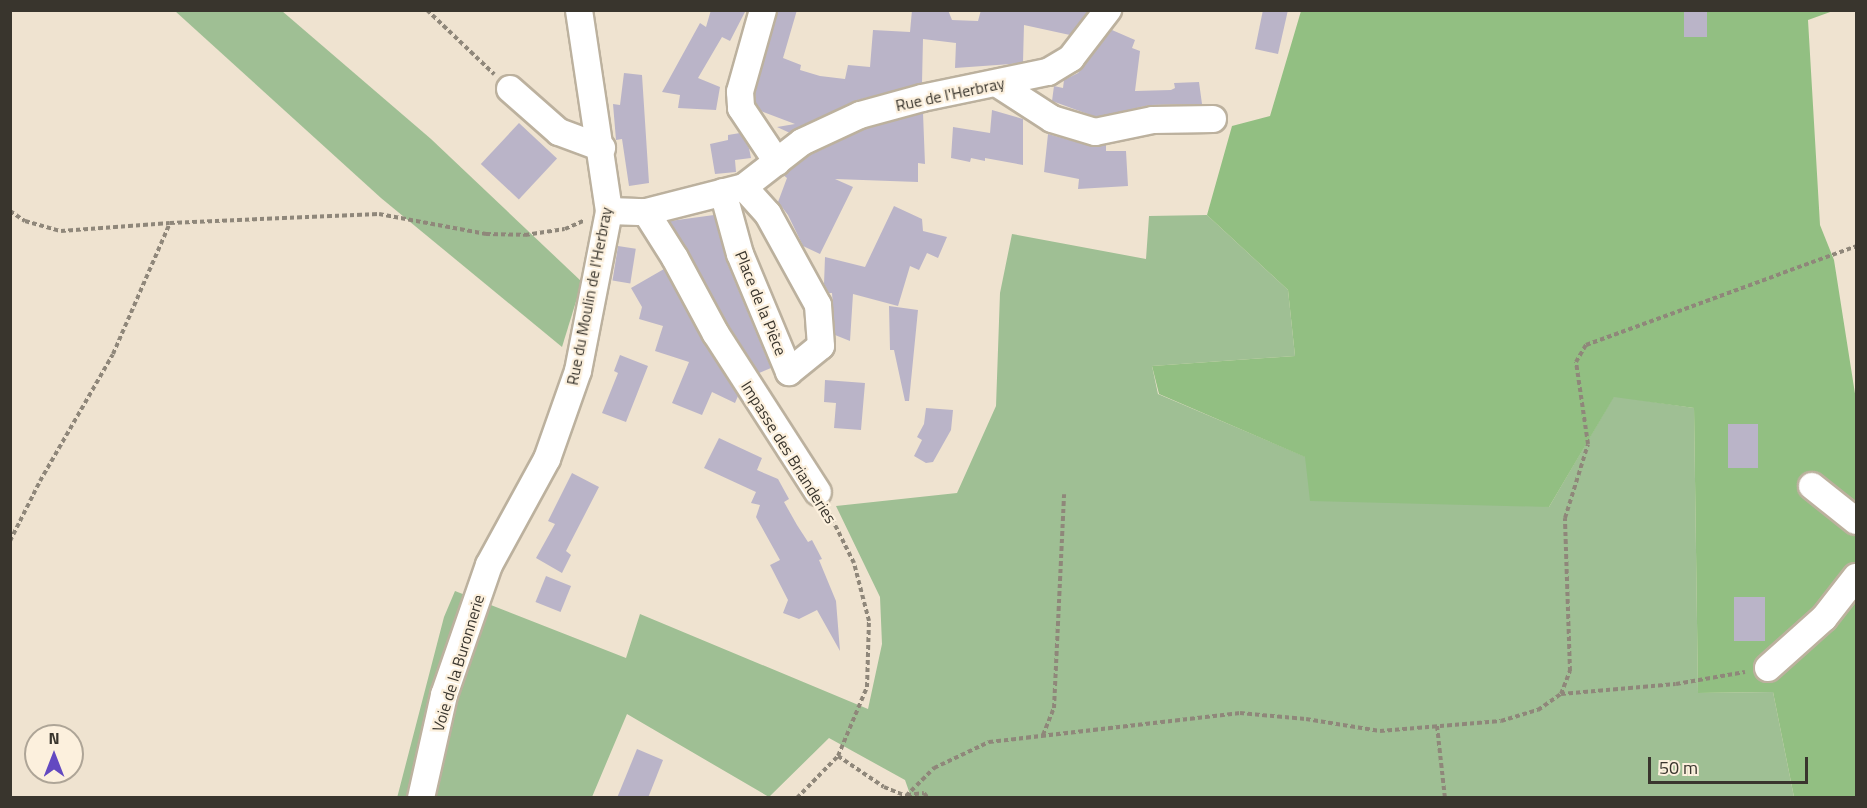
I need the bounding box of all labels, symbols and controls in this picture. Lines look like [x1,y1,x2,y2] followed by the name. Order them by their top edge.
[894,73,1006,115] street label: Rue de l'Herbray
[562,205,616,387] street label: Rue du Moulin de l'Herbray
[731,248,791,358] street label: Place de la Pièce
[737,377,841,527] street label: Impasse des Brianderies
[428,592,488,734] street label: Voie de la Buronnerie
[24,724,84,784] north arrow
[48,726,60,750] text: N
[1651,745,1812,783] scale bar
[1659,754,1698,781] text: 50 m

